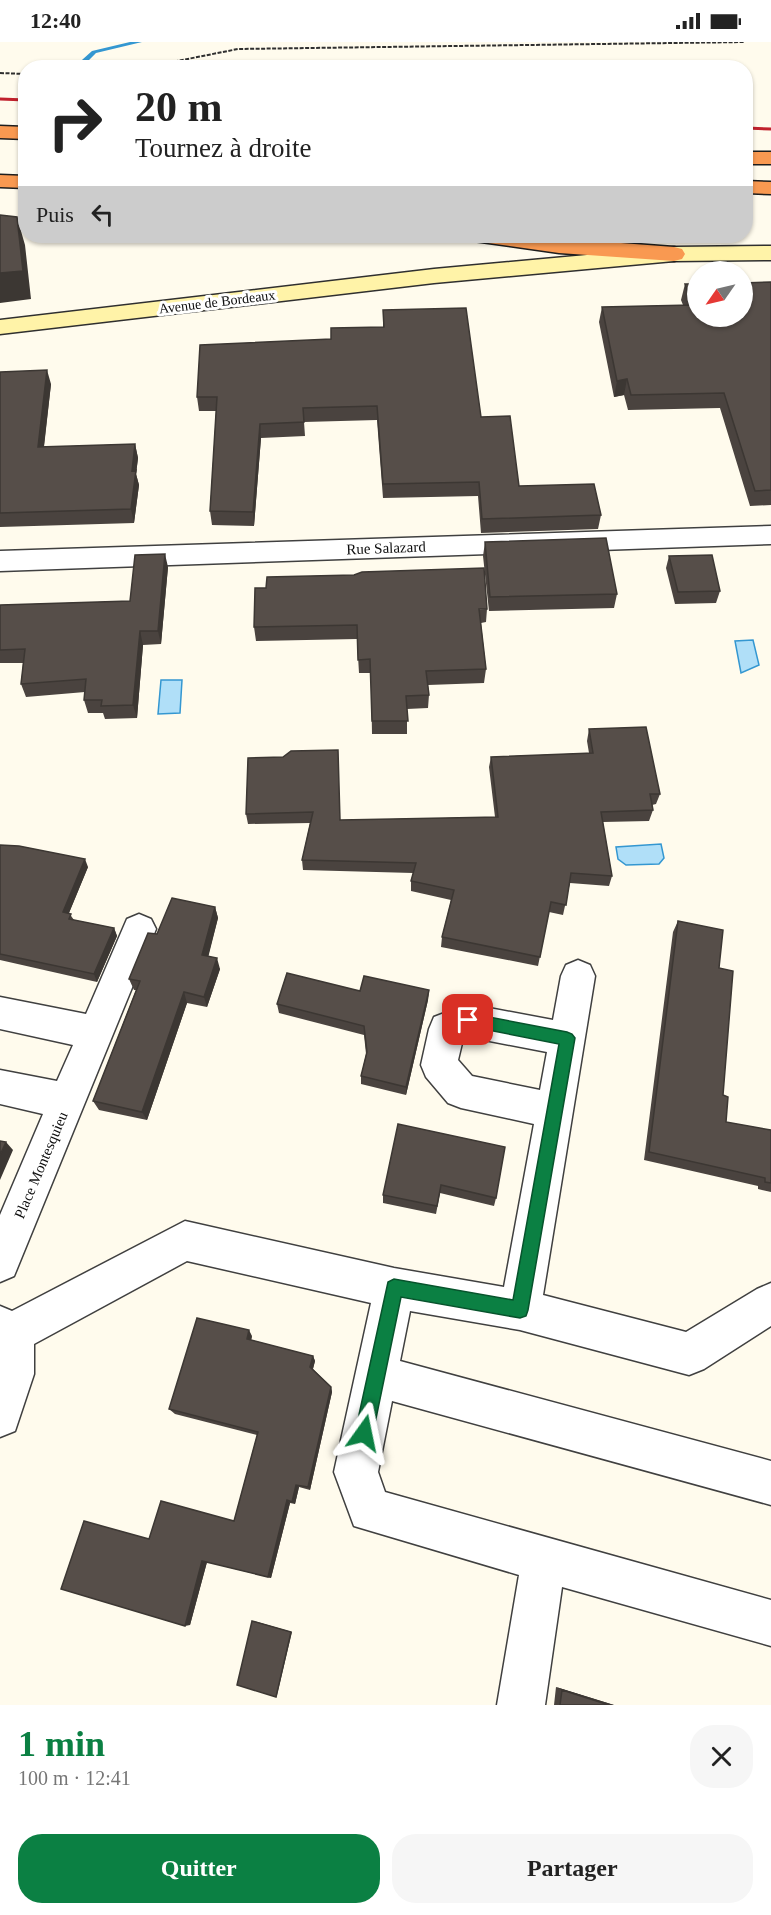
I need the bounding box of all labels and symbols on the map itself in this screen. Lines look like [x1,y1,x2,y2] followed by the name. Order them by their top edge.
[687,261,753,327] north arrow
[158,287,276,317] street label: Avenue de Bordeaux
[346,539,427,557] street label: Rue Salazard
[442,994,493,1045] pin
[11,1109,71,1221] street label: Place Montesquieu
[332,1401,396,1465] position arrow

